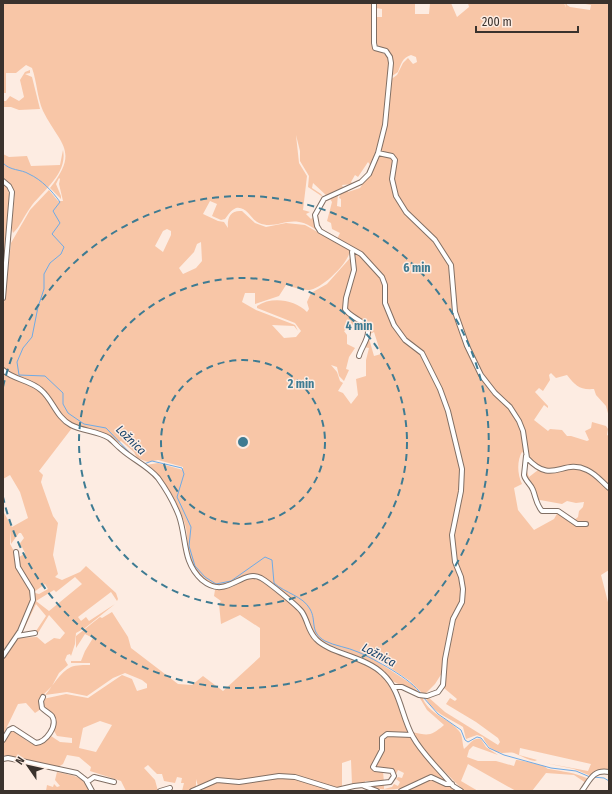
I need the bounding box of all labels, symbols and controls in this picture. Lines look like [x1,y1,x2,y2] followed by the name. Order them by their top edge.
[476,8,578,34] scale bar
[482,15,512,29] text: 200 m
[403,261,431,275] text: 6 min
[345,319,373,333] text: 4 min
[287,377,314,391] text: 2 min
[113,422,149,458] water label: Ložnica
[236,435,250,449] centre of rings
[360,640,398,670] water label: Ložnica
[8,746,48,786] north arrow
[13,754,27,767] text: N

